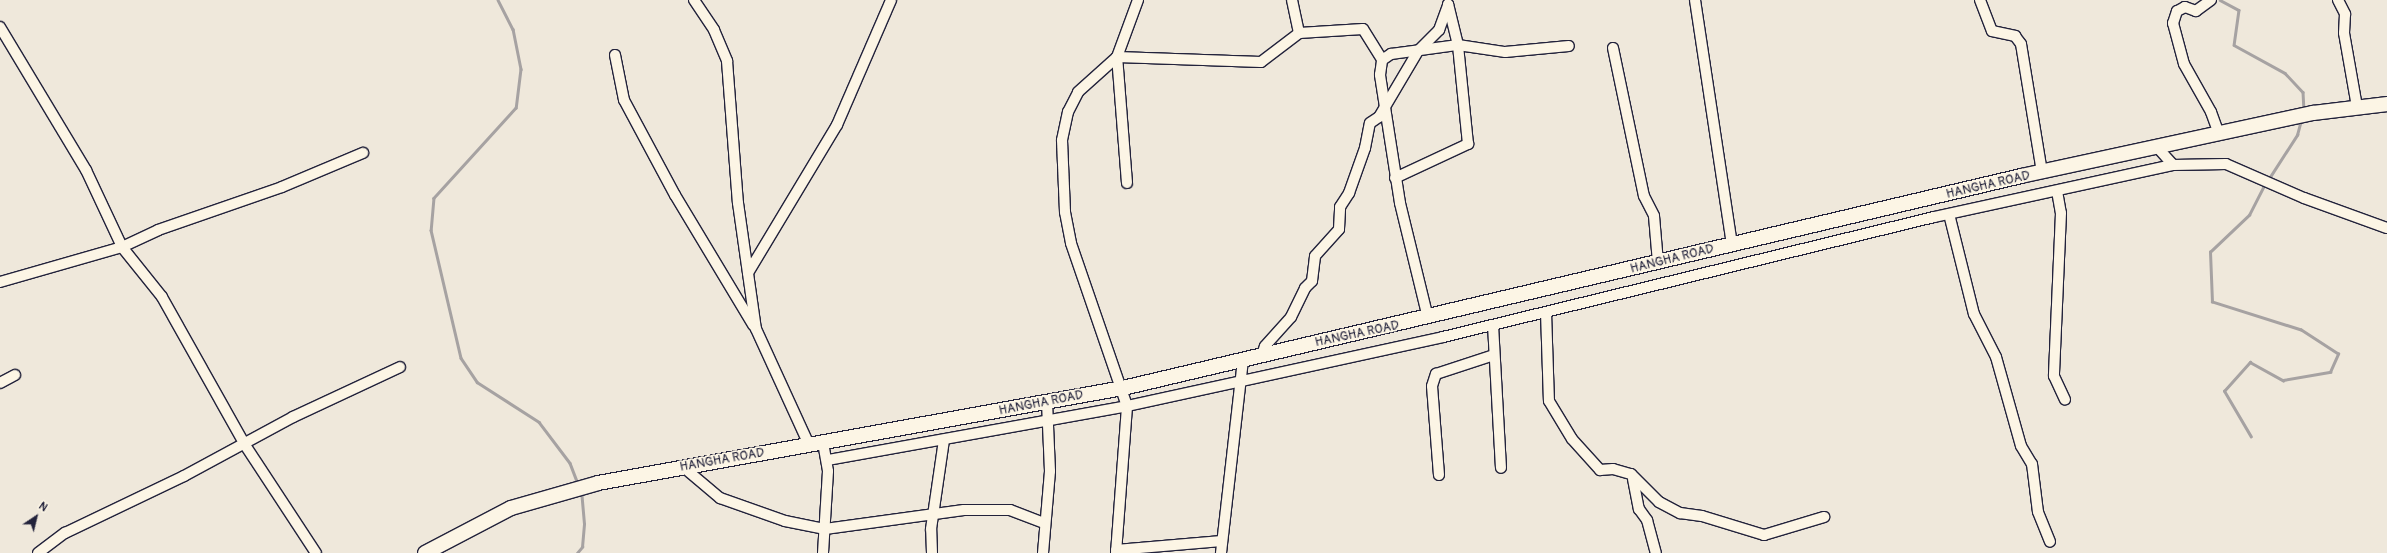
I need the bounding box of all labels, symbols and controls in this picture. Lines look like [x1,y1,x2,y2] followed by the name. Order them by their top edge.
[1945,168,2031,202] street label: HANGHA ROAD
[1629,241,1715,277] street label: HANGHA ROAD
[1313,317,1401,351] street label: HANGHA ROAD
[997,387,1085,419] street label: HANGHA ROAD
[678,445,766,475] street label: HANGHA ROAD
[16,497,56,537] north arrow
[36,499,50,514] text: N

